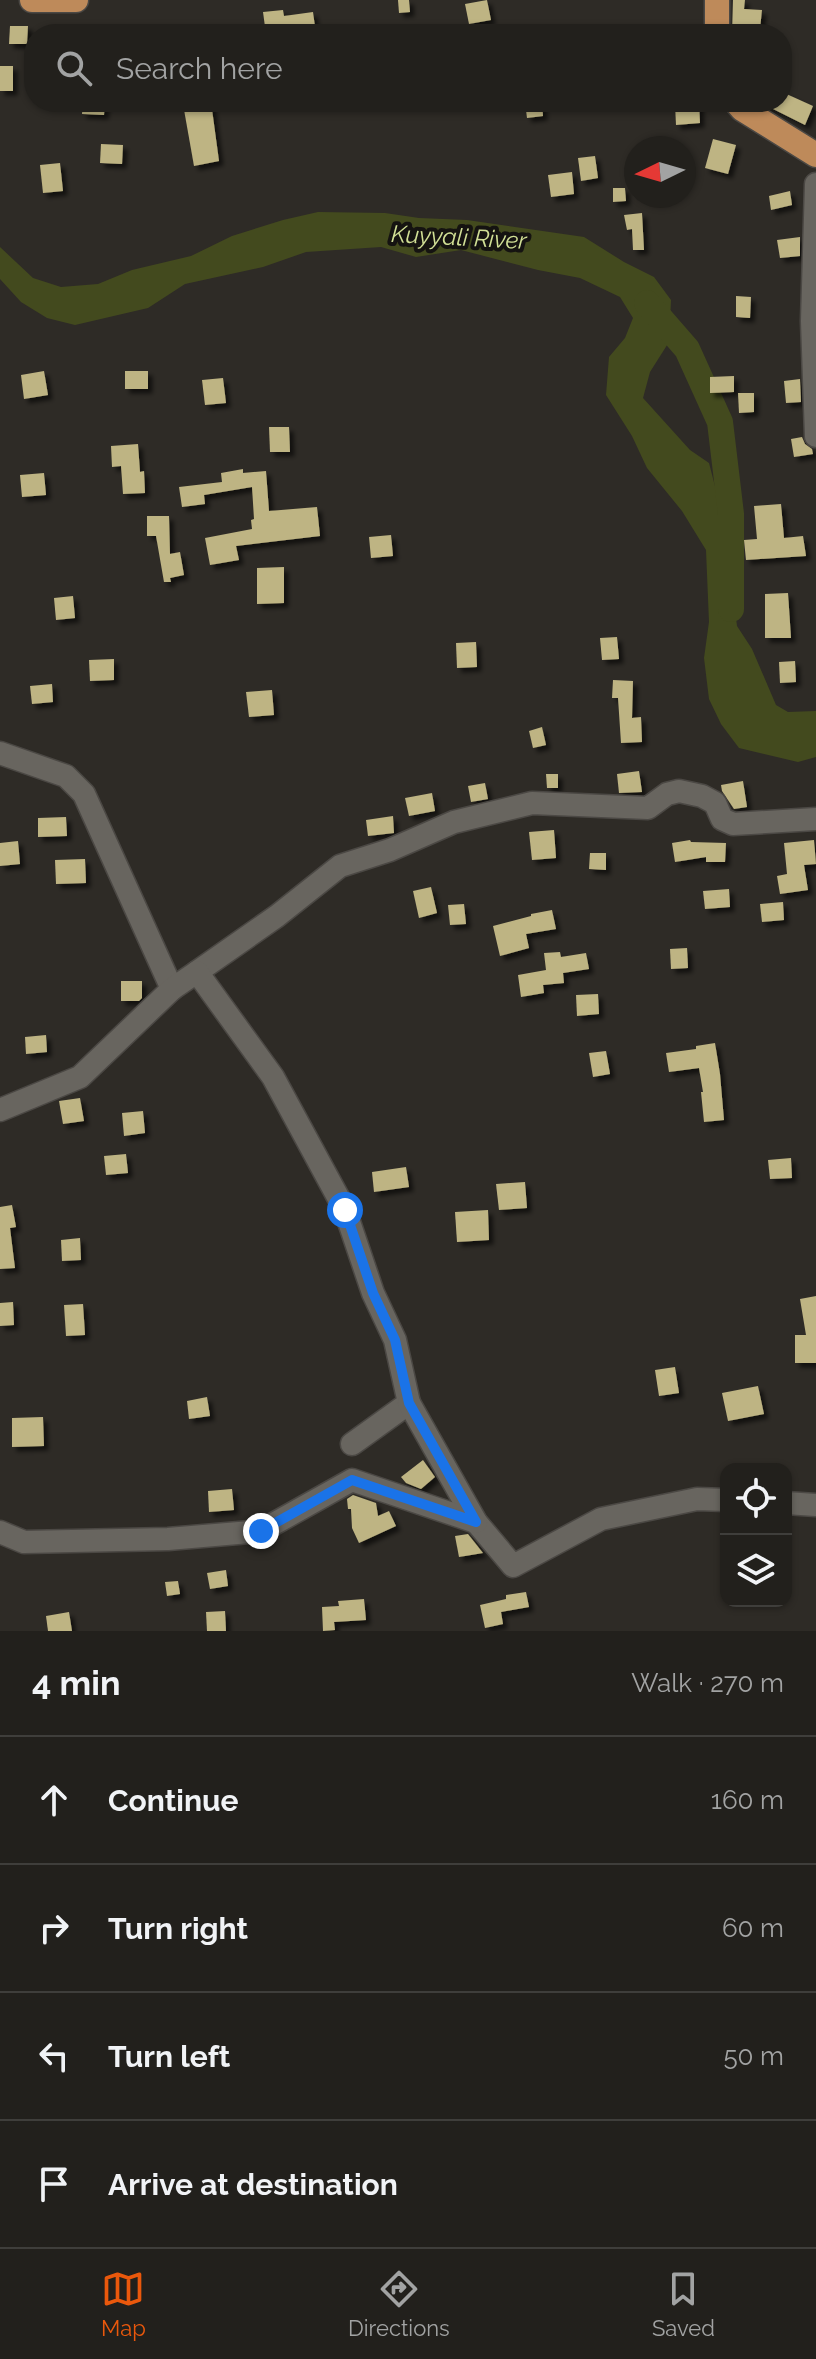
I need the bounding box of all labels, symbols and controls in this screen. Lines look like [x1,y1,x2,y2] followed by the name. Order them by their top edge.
[24,24,792,112] search box
[52,46,96,90] icon: search
[116,51,283,86] text: Search here
[624,136,696,208] north arrow
[390,219,528,255] water label: Kuyyali River
[327,1192,363,1228] route start
[720,1463,792,1607] map controls
[720,1463,792,1535] button: locate
[243,1513,279,1549] route end
[720,1535,792,1607] button: layers
[32,1663,120,1703] text: 4 min
[631,1668,784,1698] text: Walk · 270 m
[32,1778,76,1822] icon: ahead
[108,1783,239,1818] text: Continue
[711,1785,784,1815] text: 160 m
[32,1906,76,1950] icon: right
[108,1911,248,1946] text: Turn right
[722,1913,784,1943] text: 60 m
[32,2034,76,2078] icon: left
[108,2039,230,2074] text: Turn left
[723,2041,784,2071] text: 50 m
[32,2162,76,2206] icon: arrive
[108,2167,398,2202] text: Arrive at destination
[101,2267,146,2341] tab: Map
[348,2267,450,2341] tab: Directions
[652,2267,715,2341] tab: Saved

